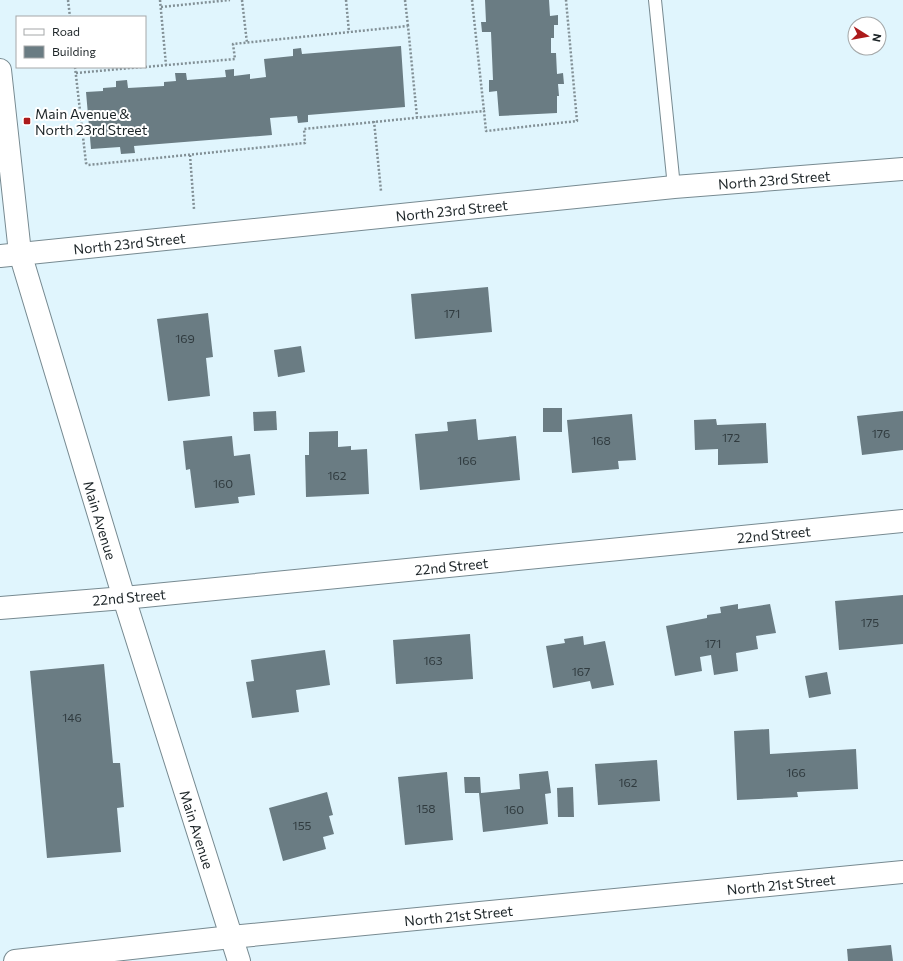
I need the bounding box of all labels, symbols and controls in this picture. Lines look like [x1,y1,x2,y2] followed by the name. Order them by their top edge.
[16,16,146,68] legend
[847,16,887,56] north arrow
[52,24,80,38] text: Road
[870,33,884,43] text: N
[52,44,96,58] text: Building
[35,105,148,138] place label: Main Avenue & North 23rd Street
[22,116,32,126] marker: Main Avenue & North 23rd Street
[717,166,831,192] street label: North 23rd Street
[395,196,509,224] street label: North 23rd Street
[72,229,186,257] street label: North 23rd Street
[444,306,460,320] house number: 171
[175,331,195,345] house number: 169
[872,426,890,440] house number: 176
[722,430,740,444] house number: 172
[591,433,611,447] house number: 168
[457,453,477,467] house number: 166
[327,468,347,482] house number: 162
[213,476,233,490] house number: 160
[81,479,120,562] street label: Main Avenue
[736,522,812,546] street label: 22nd Street
[414,554,489,578] street label: 22nd Street
[91,585,167,609] street label: 22nd Street
[861,615,879,629] house number: 175
[705,636,721,650] house number: 171
[423,653,443,667] house number: 163
[572,664,590,678] house number: 167
[62,710,82,724] house number: 146
[786,765,806,779] house number: 166
[618,775,638,789] house number: 162
[177,788,218,871] street label: Main Avenue
[416,801,436,815] house number: 158
[504,802,524,816] house number: 160
[293,818,312,832] house number: 155
[726,870,837,898] street label: North 21st Street
[403,901,514,929] street label: North 21st Street

